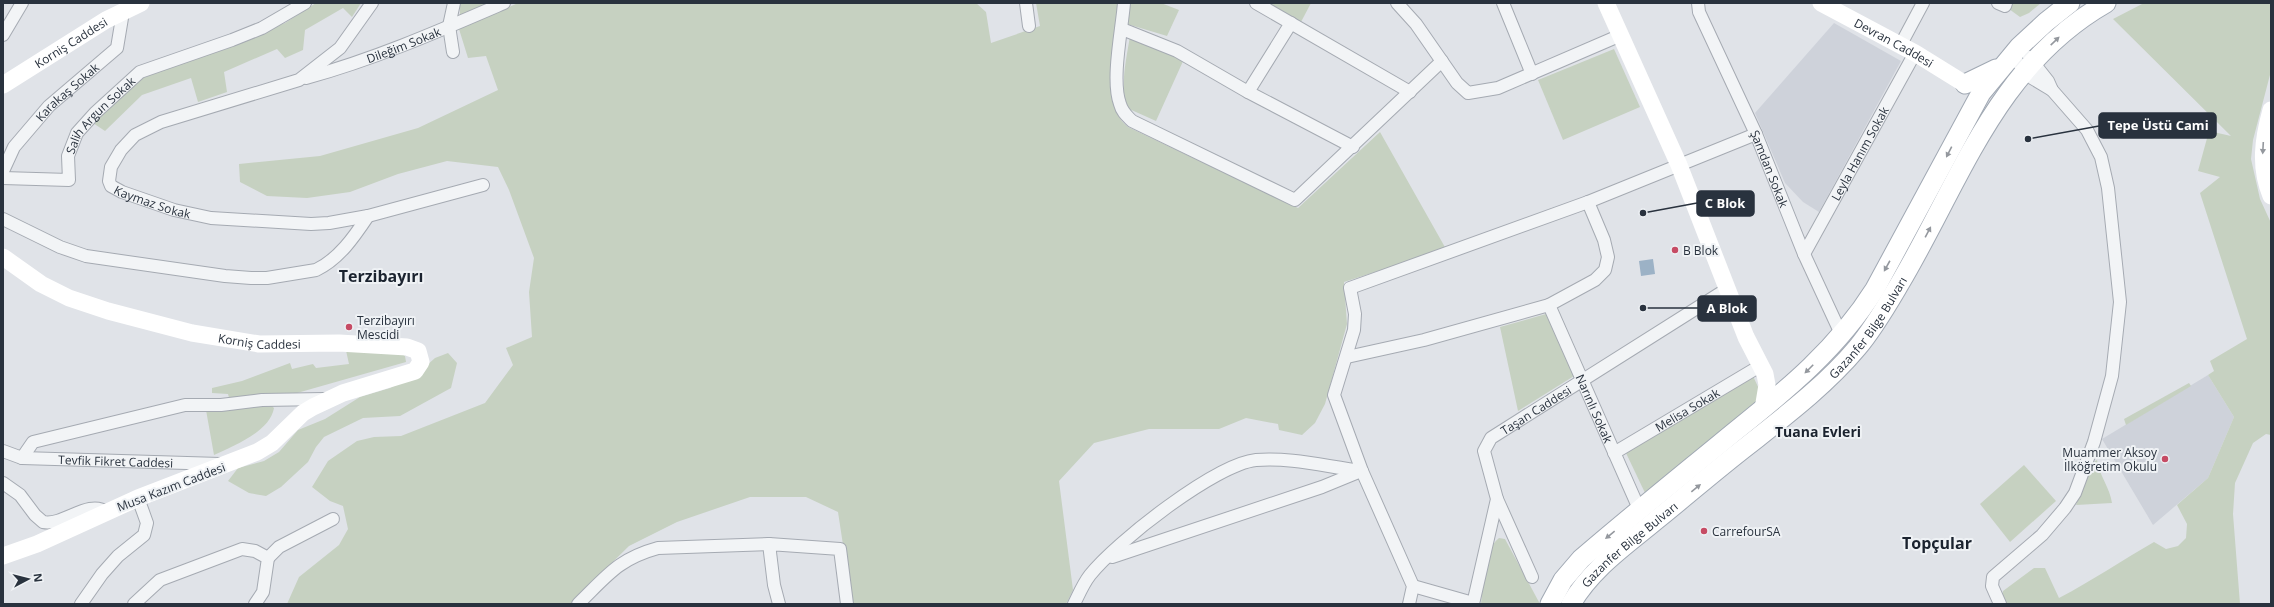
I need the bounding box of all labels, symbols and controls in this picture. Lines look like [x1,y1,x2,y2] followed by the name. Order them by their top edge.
[31,13,110,72] street label: Korniş Caddesi
[1851,14,1937,71] street label: Devran Caddesi
[364,22,444,67] street label: Dileğim Sokak
[2049,37,2060,46] one-way arrow
[31,58,103,125] street label: Karakaş Sokak
[61,72,139,156] street label: Salih Argun Sokak
[1827,103,1893,203] street label: Leyla Hanım Sokak
[2099,113,2216,138] callout: Tepe Üstü Cami
[2107,116,2209,134] text: Tepe Üstü Cami
[1747,127,1793,210] street label: Şamdan Sokak
[2260,142,2266,155] one-way arrow
[1946,146,1952,157] one-way arrow
[111,181,193,222] street label: Kaymaz Sokak
[1697,191,1754,216] callout: C Blok
[1705,194,1746,212] text: C Blok
[1925,226,1931,238] one-way arrow
[1683,242,1719,259] place label: B Blok
[1670,245,1680,255] marker: B Blok
[1884,260,1891,272] one-way arrow
[339,265,423,287] district label: Terzibayırı
[1825,273,1911,382] street label: Gazanfer Bilge Bulvarı
[1698,296,1756,321] callout: A Blok
[1706,299,1749,317] text: A Blok
[357,312,415,343] place label: Terzibayırı Mescidi
[344,322,354,332] marker: Terzibayırı Mescidi
[217,329,301,353] street label: Korniş Caddesi
[1804,364,1814,374] one-way arrow
[1572,371,1618,446] street label: Narınlı Sokak
[1497,381,1574,439] street label: Taşan Caddesi
[1652,383,1723,435] street label: Melisa Sokak
[1775,422,1861,441] district label: Tuana Evleri
[2062,444,2158,475] place label: Muammer Aksoy İlköğretim Okulu
[58,451,173,471] street label: Tevfik Fikret Caddesi
[2160,454,2170,464] marker: Muammer Aksoy İlköğretim Okulu
[114,458,228,516] street label: Musa Kazım Caddesi
[1690,483,1701,492] one-way arrow
[1577,498,1681,591] street label: Gazanfer Bilge Bulvarı
[1712,523,1781,540] place label: CarrefourSA
[1699,526,1709,536] marker: CarrefourSA
[1604,531,1615,540] one-way arrow
[1902,532,1972,554] district label: Topçular
[8,559,48,599] north arrow
[30,572,46,583] text: N

